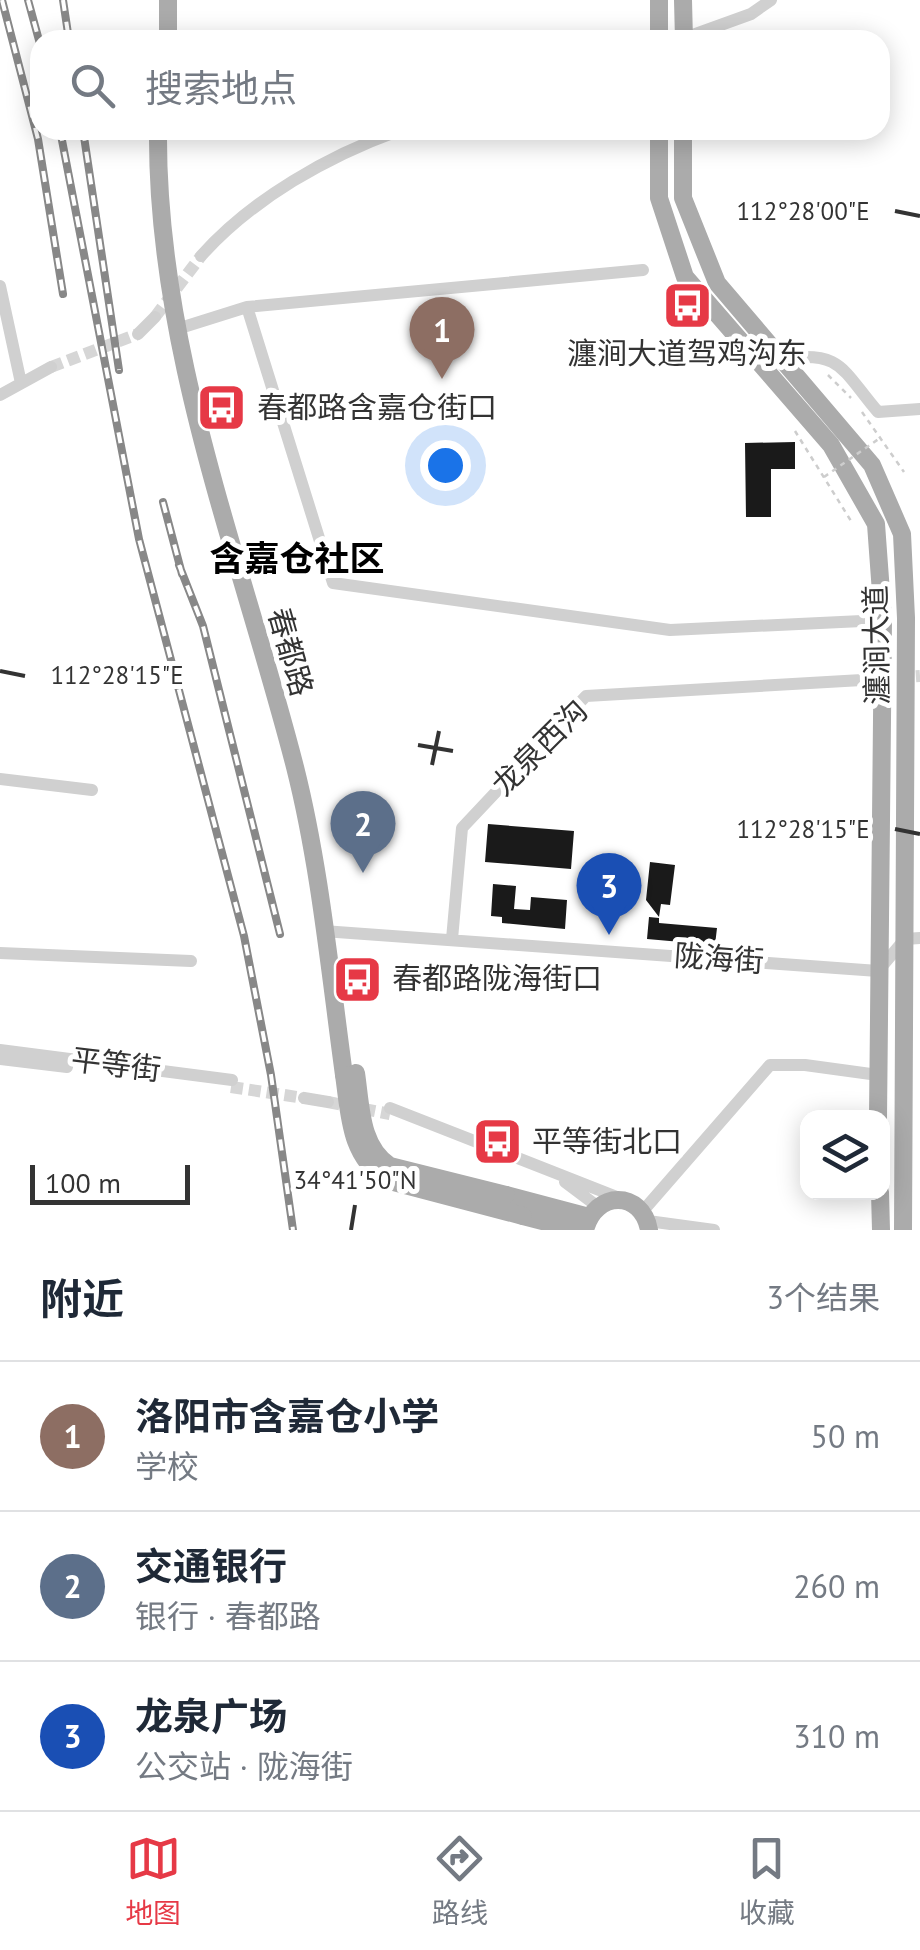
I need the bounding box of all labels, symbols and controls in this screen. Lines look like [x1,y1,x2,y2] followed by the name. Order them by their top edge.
[30,30,890,140] search box
[65,58,120,113] icon: search
[145,63,297,112] text: 搜索地点
[736,195,870,227] text: 112°28'00"E
[661,279,713,331] bus stop icon: 瀍涧大道驾鸡沟东
[410,296,474,379] pin: 1
[567,333,807,372] place label: 瀍涧大道驾鸡沟东
[196,382,248,434] bus stop icon: 春都路含嘉仓街口
[257,387,497,426] place label: 春都路含嘉仓街口
[420,440,471,491] your location
[209,535,385,581] district label: 含嘉仓社区
[855,585,896,705] street label: 瀍涧大道
[260,603,323,700] street label: 春都路
[50,659,184,691] text: 112°28'15"E
[483,691,595,803] street label: 龙泉西沟
[330,790,396,873] pin: 2
[736,813,870,845] text: 112°28'15"E
[576,852,642,935] pin: 3
[673,935,765,980] street label: 陇海街
[331,953,383,1005] bus stop icon: 春都路陇海街口
[392,958,602,997] place label: 春都路陇海街口
[69,1039,163,1088] street label: 平等街
[800,1110,890,1200] map controls
[800,1110,890,1200] button: layers
[471,1116,523,1168] bus stop icon: 平等街北口
[532,1121,682,1160] place label: 平等街北口
[30,1160,190,1204] scale bar
[45,1164,121,1201] text: 100 m
[293,1164,417,1196] text: 34°41'50"N
[40,1271,124,1326] text: 附近
[767,1276,880,1318] text: 3个结果
[135,1391,439,1440] text: 洛阳市含嘉仓小学
[63,1415,82,1457] text: 1
[811,1415,880,1457] text: 50 m
[135,1445,199,1487] text: 学校
[135,1541,287,1590] text: 交通银行
[63,1565,82,1607] text: 2
[793,1565,880,1607] text: 260 m
[135,1595,321,1637] text: 银行 · 春都路
[135,1691,287,1740] text: 龙泉广场
[63,1715,82,1757] text: 3
[793,1715,880,1757] text: 310 m
[135,1745,353,1787] text: 公交站 · 陇海街
[125,1831,181,1931] tab: 地图
[432,1831,488,1931] tab: 路线
[739,1831,795,1931] tab: 收藏

